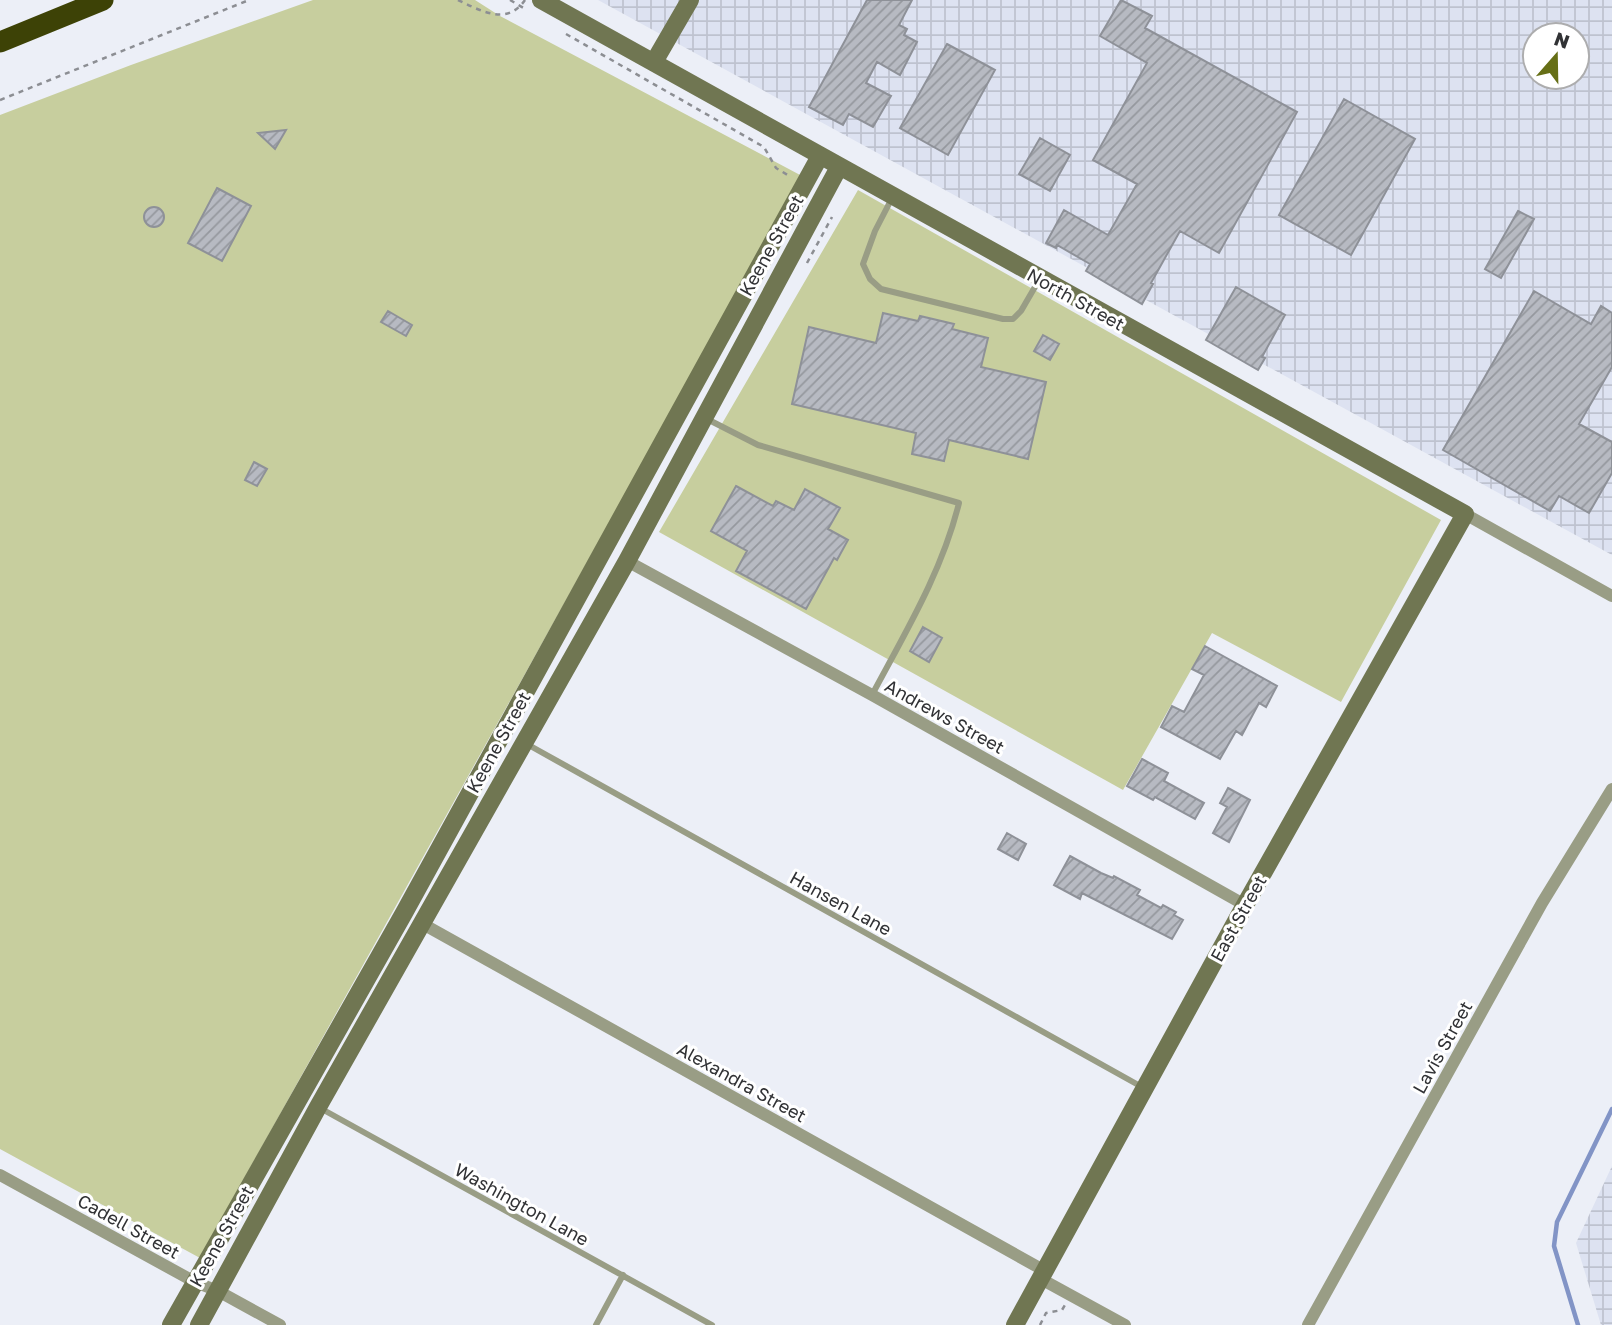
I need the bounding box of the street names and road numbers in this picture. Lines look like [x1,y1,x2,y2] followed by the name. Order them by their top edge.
[734,191,808,299] street label: Keene Street
[1023,263,1129,335] street label: North Street
[881,674,1009,758] street label: Andrews Street
[461,688,535,796] street label: Keene Street
[786,866,896,940] street label: Hansen Lane
[1205,871,1271,965] street label: East Street
[1408,997,1476,1097] street label: Lavis Street
[674,1037,810,1127] street label: Alexandra Street
[451,1158,593,1250] street label: Washington Lane
[184,1182,258,1290] street label: Keene Street
[74,1189,184,1263] street label: Cadell Street

